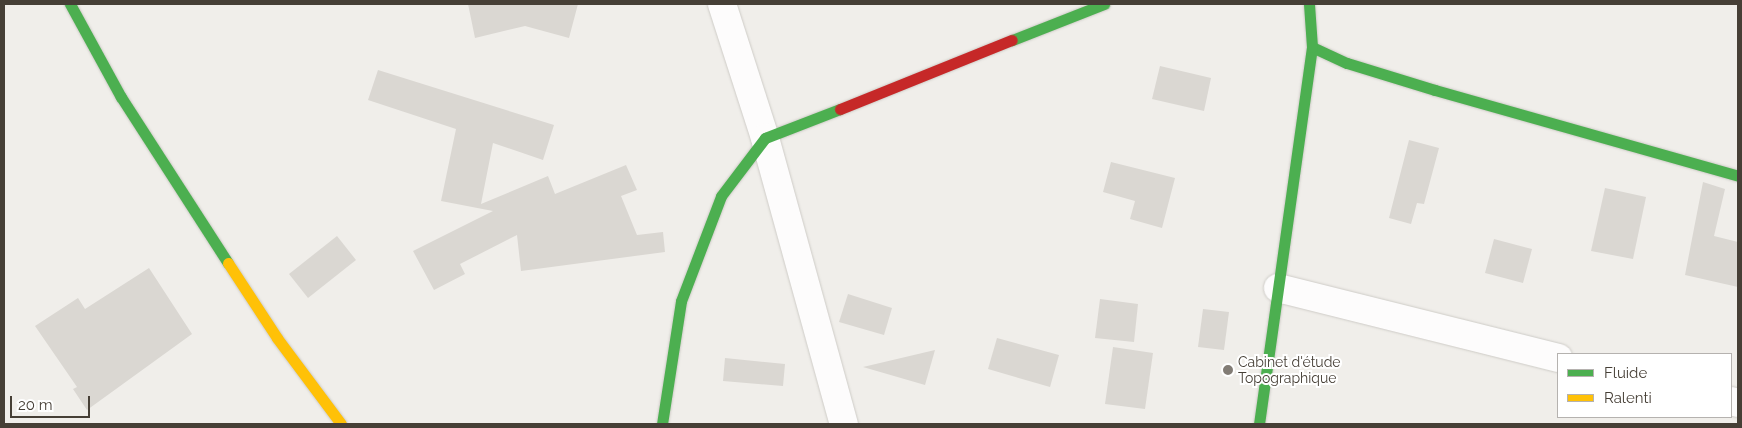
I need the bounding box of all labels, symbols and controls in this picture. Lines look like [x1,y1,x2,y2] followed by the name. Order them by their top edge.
[1557,353,1732,418] legend
[1238,354,1341,387] place label: Cabinet d'étude Topographique
[1222,364,1234,376] marker: Cabinet d'étude Topographique
[1604,364,1647,382] text: Fluide
[12,386,92,418] scale bar
[1604,389,1652,407] text: Ralenti
[18,396,53,414] text: 20 m

